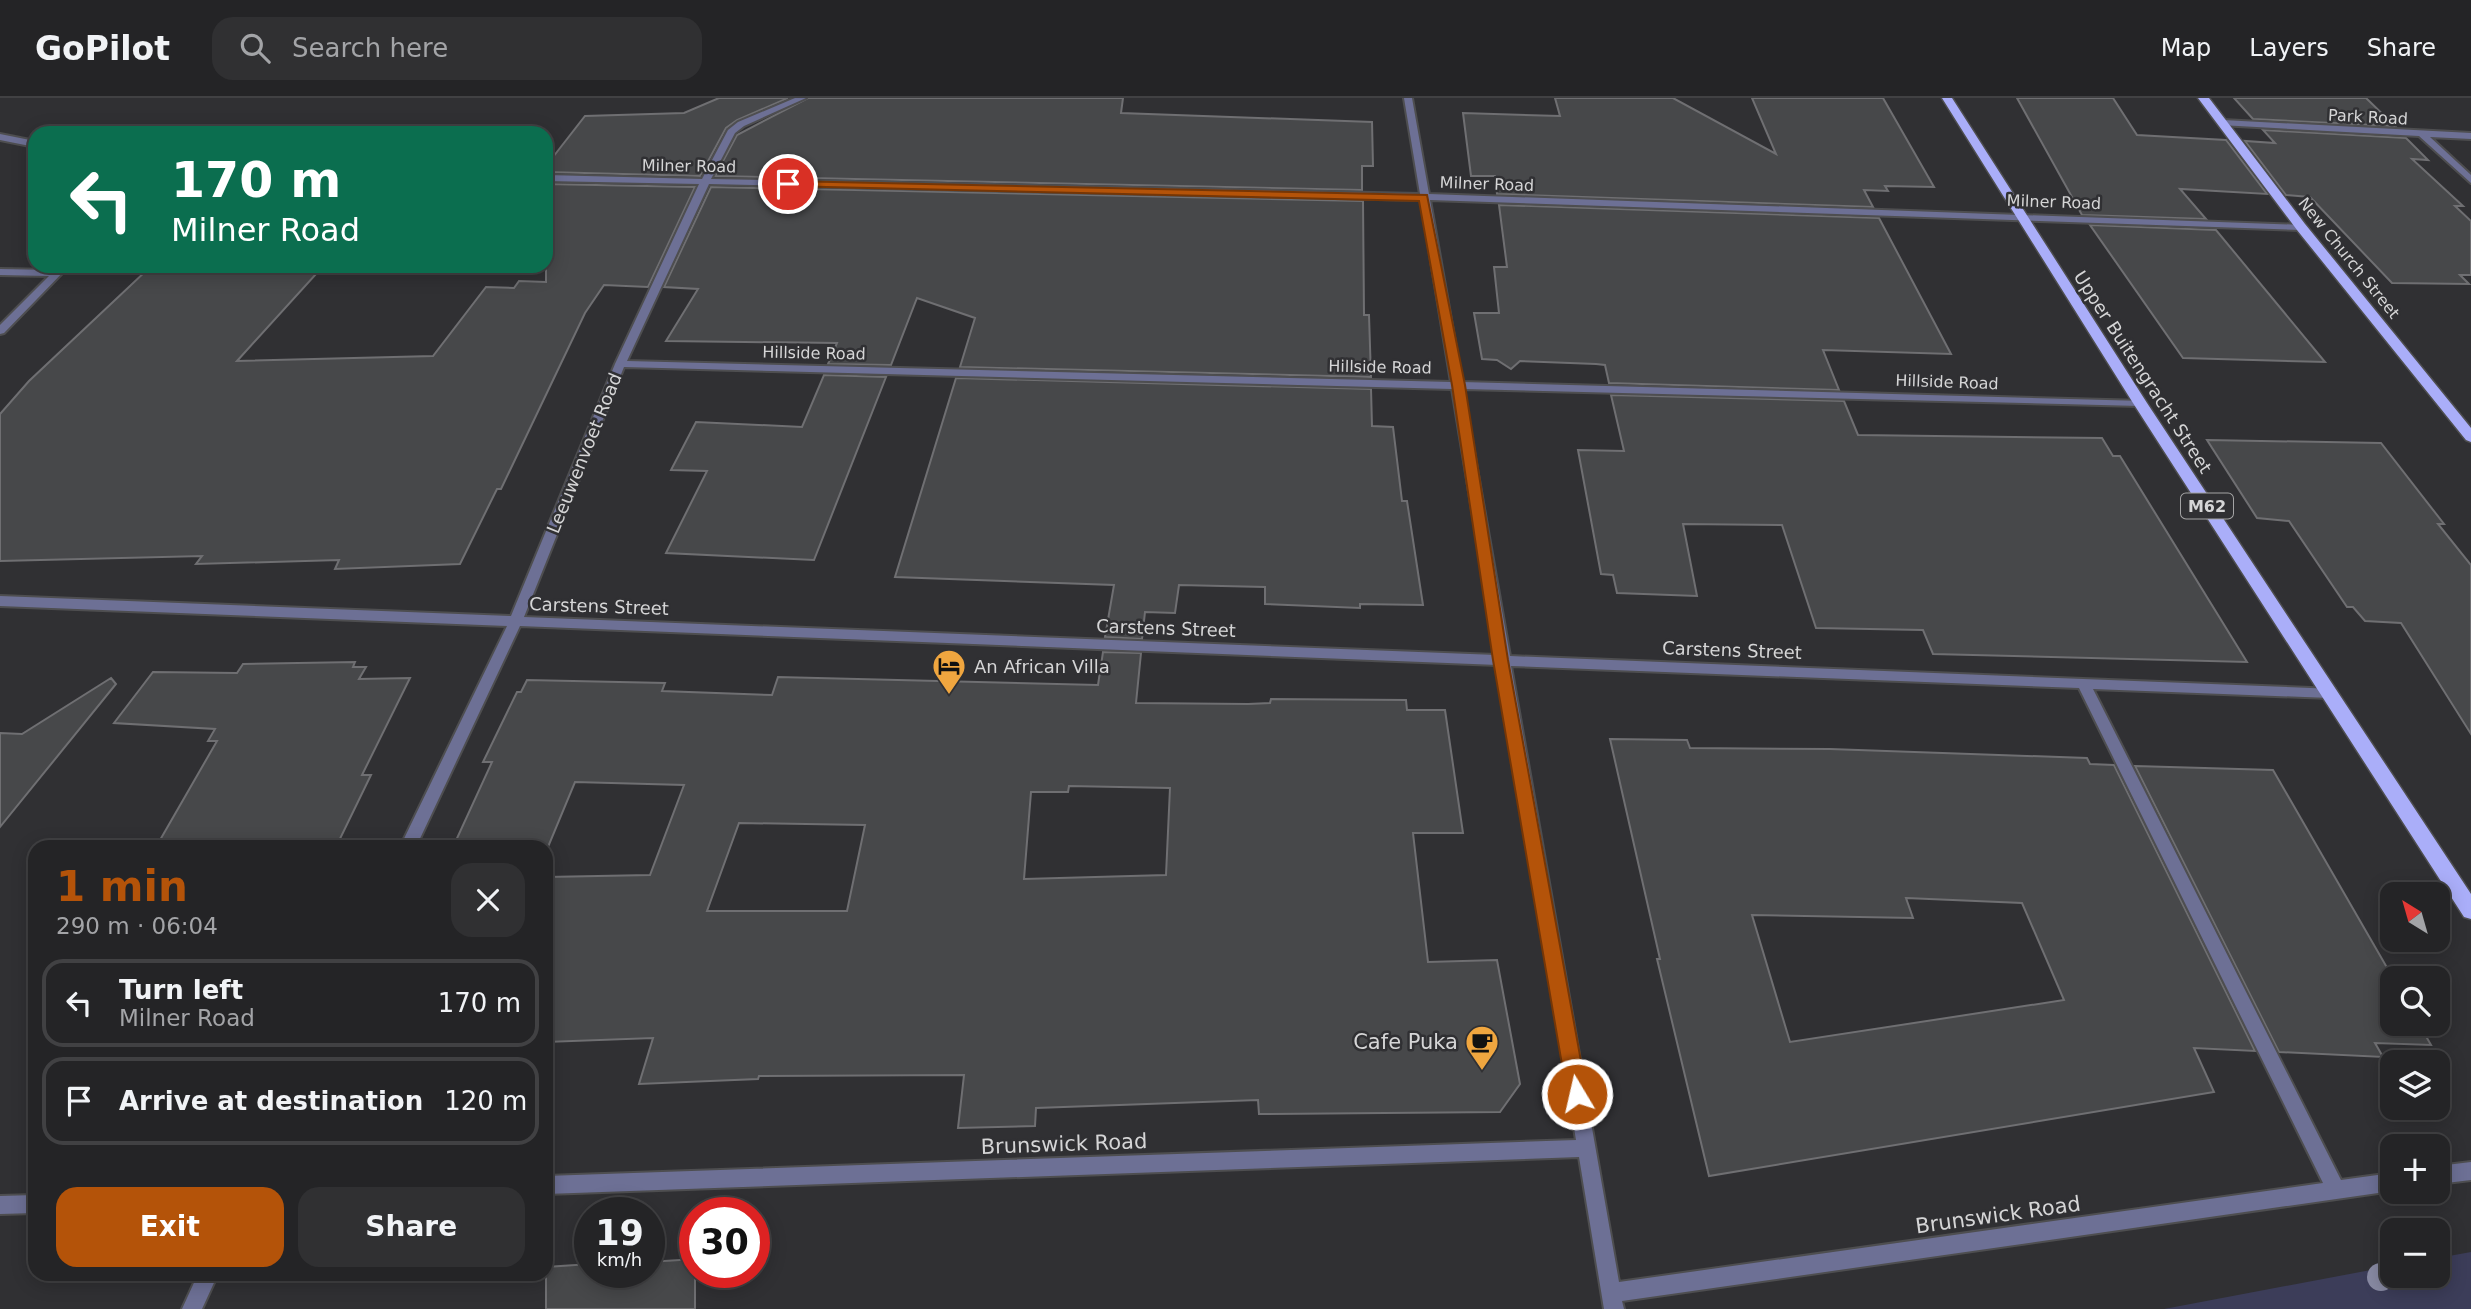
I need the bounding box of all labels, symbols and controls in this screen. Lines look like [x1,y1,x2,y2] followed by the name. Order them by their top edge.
[212,17,702,80] search box
[35,29,170,68] text: GoPilot
[236,29,274,67] icon: search
[292,33,448,63] text: Search here
[2161,34,2211,62] text: Map
[2249,34,2329,62] text: Layers
[2367,34,2436,62] text: Share
[2328,105,2408,129] street label: Park Road
[171,152,341,209] text: 170 m
[56,154,147,245] icon: left
[758,154,818,214] pin
[642,156,736,176] street label: Milner Road
[769,165,807,203] icon: arrive
[1439,173,1535,195] street label: Milner Road
[2006,191,2102,213] street label: Milner Road
[2294,194,2404,322] street label: New Church Street
[171,211,360,249] text: Milner Road
[2070,267,2216,477] street label: Upper Buitengracht Street
[762,343,866,363] street label: Hillside Road
[1328,357,1432,377] street label: Hillside Road
[542,370,626,536] street label: Leeuwenvoet Road
[1895,371,1999,393] street label: Hillside Road
[2181,494,2233,518] road number: M62
[529,593,669,619] street label: Carstens Street
[1096,615,1236,641] street label: Carstens Street
[1662,637,1802,663] street label: Carstens Street
[930,647,968,696] hotel icon: An African Villa
[974,656,1110,677] place label: An African Villa
[56,862,188,911] text: 1 min
[451,863,525,937] button: close
[2380,882,2450,952] north arrow
[2380,882,2450,1288] map controls
[56,913,218,939] text: 290 m · 06:04
[2380,966,2450,1036] button: search
[119,975,243,1005] text: Turn left
[60,984,98,1022] icon: left
[438,988,521,1018] text: 170 m
[119,1005,255,1031] text: Milner Road
[1463,1023,1501,1072] cafe icon: Cafe Puka
[1353,1030,1458,1054] place label: Cafe Puka
[2380,1050,2450,1120] button: layers
[1540,1057,1614,1131] position arrow
[60,1082,98,1120] icon: arrive
[119,1086,423,1116] text: Arrive at destination
[444,1086,527,1116] text: 120 m
[980,1129,1148,1159] street label: Brunswick Road
[2380,1134,2450,1204] button: +
[56,1187,284,1267] button: Exit
[298,1187,525,1267] button: Share
[1914,1192,2082,1238] street label: Brunswick Road
[679,1197,770,1288] speed limit sign: 30
[595,1213,644,1253] text: 19
[2380,1218,2450,1288] button: −
[597,1249,642,1270] text: km/h

